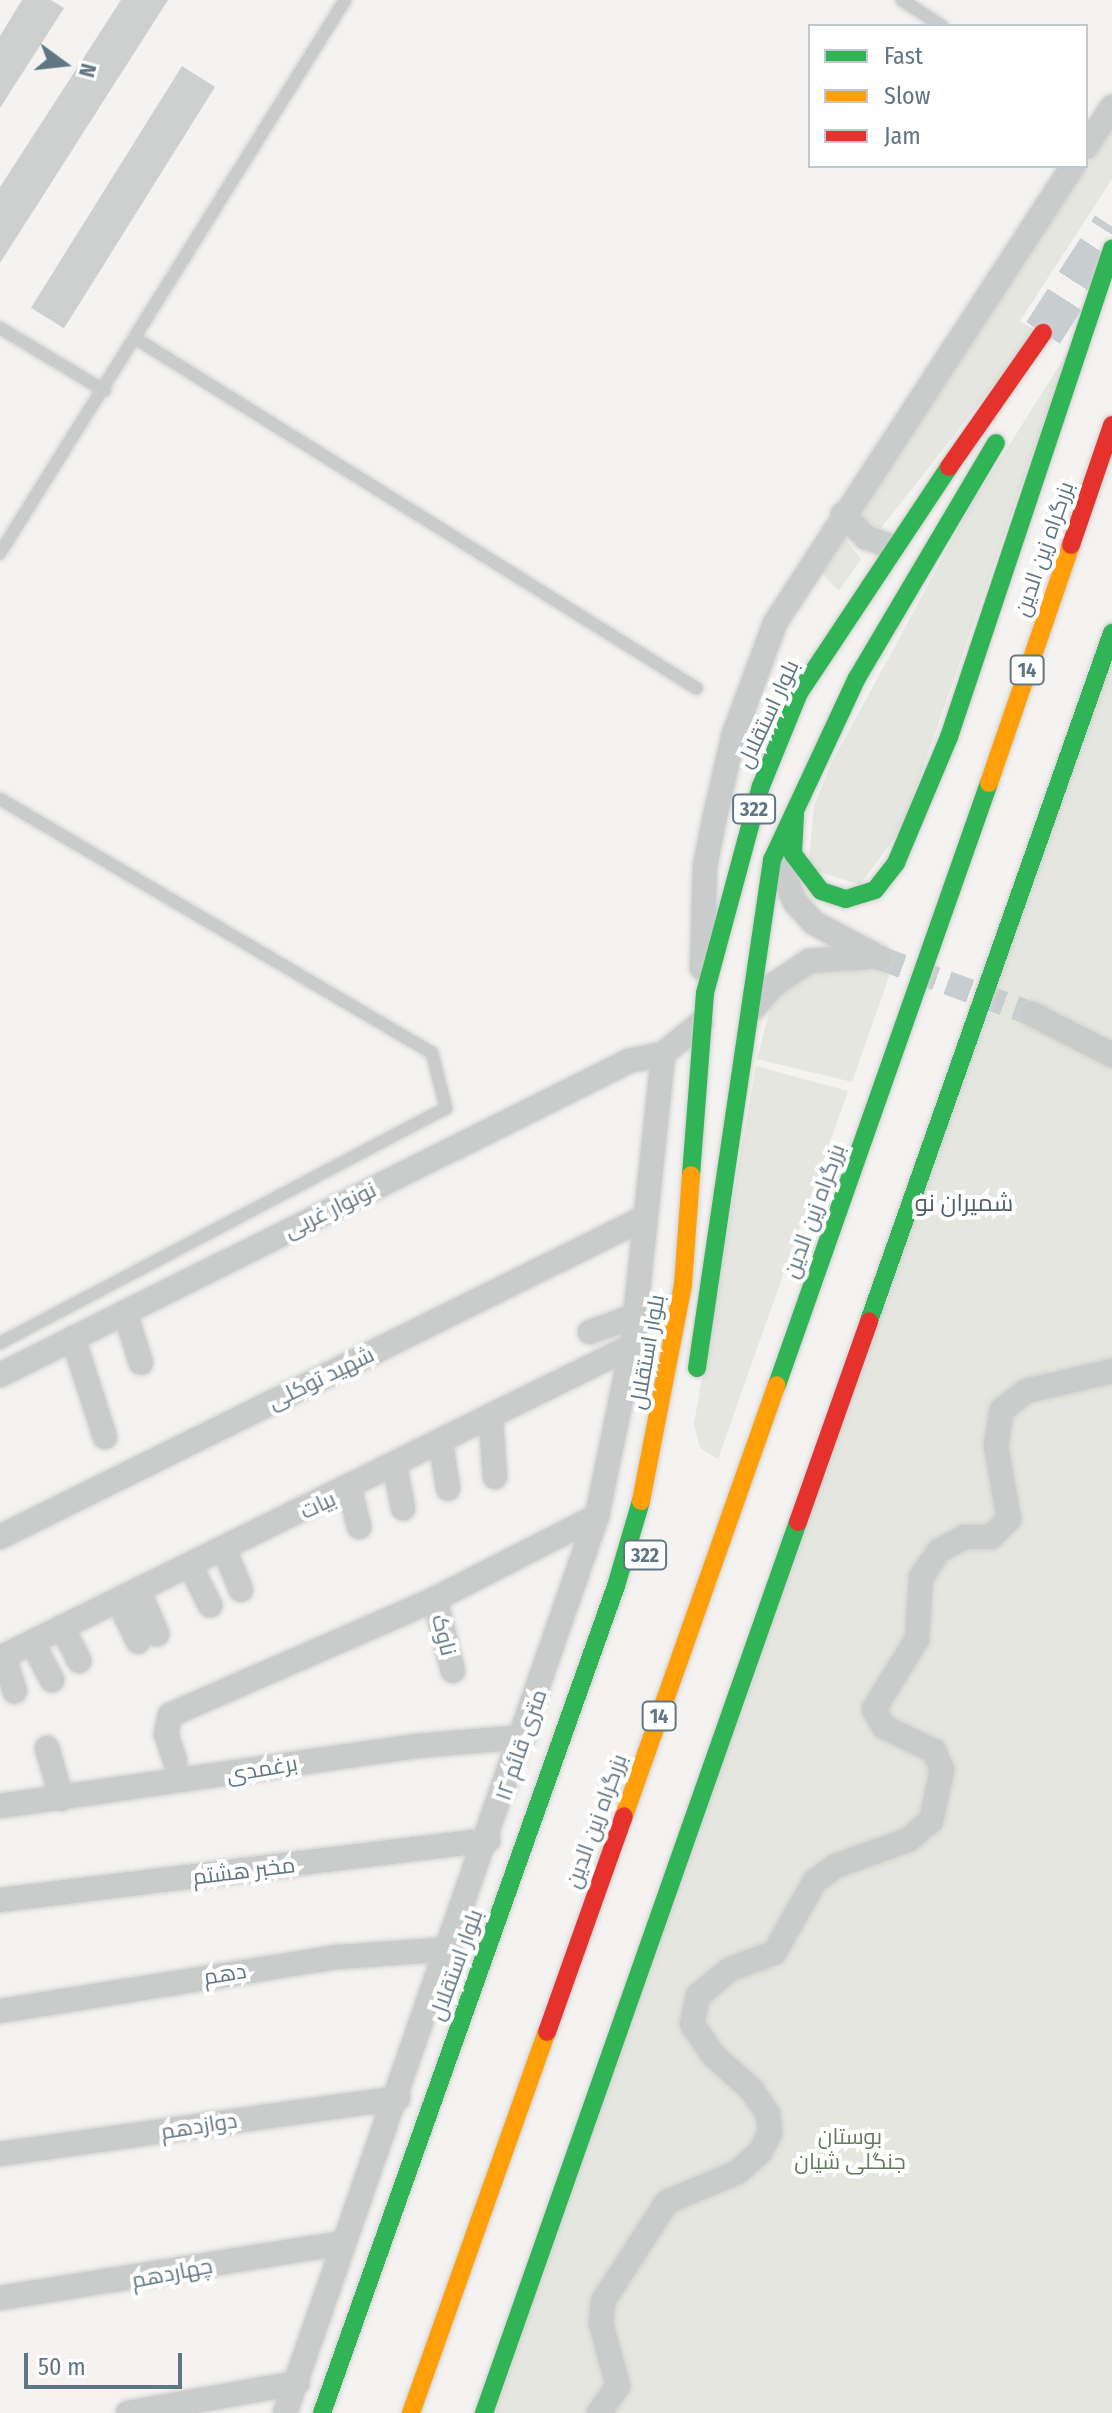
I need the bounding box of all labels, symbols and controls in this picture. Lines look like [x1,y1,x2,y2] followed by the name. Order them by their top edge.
[24,24,104,104] north arrow
[808,24,1088,168] legend
[884,42,923,70] text: Fast
[73,60,102,80] text: N
[884,82,930,110] text: Slow
[884,122,921,150] text: Jam
[1009,478,1079,620] street label: بزرگراه زین الدین
[1009,654,1045,686] road number: 14
[731,656,805,772] street label: بلوار استقلال
[732,793,776,825] road number: 322
[778,1140,850,1282] street label: بزرگراه زین الدین
[280,1176,380,1244] street label: نونوار غربی
[915,1190,1013,1218] district label: شمیران نو
[624,1292,670,1412] street label: بلوار استقلال
[264,1341,378,1415] street label: شهید توکلی
[296,1485,340,1525] street label: بیات
[623,1539,667,1571] road number: 322
[426,1612,462,1658] street label: ناوک
[490,1686,552,1804] street label: ۱۲ متری قائم
[641,1700,677,1732] road number: 14
[224,1750,300,1788] street label: برغمدی
[560,1750,632,1892] street label: بزرگراه زین الدین
[191,1852,297,1890] street label: مخبر هشتم
[424,1906,488,2024] street label: بلوار استقلال
[202,1958,248,1990] street label: دهم
[159,2107,239,2145] street label: دوازدهم
[794,2123,906,2174] park label: بوستان جنگلی شیان
[129,2252,215,2294] street label: چهاردهم
[28,2337,186,2387] scale bar
[38,2353,86,2381] text: 50 m

